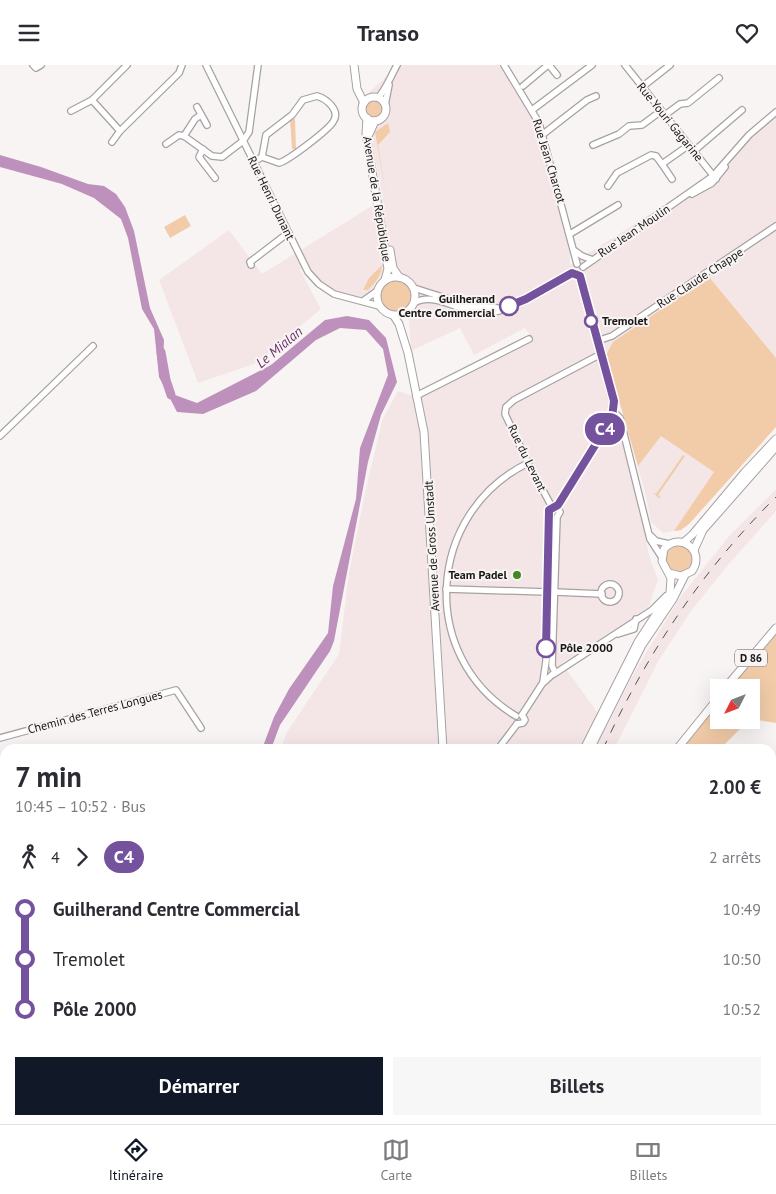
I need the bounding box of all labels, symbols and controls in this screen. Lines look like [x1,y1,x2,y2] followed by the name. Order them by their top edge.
[15,19,43,47] icon: menu
[357,19,419,47] text: Transo
[733,19,761,47] icon: heart
[634,79,707,164] street label: Rue Youri Gagarine
[530,117,569,205] street label: Rue Jean Charcot
[360,135,395,263] street label: Avenue de la République
[245,153,298,242] street label: Rue Henri Dunant
[595,201,673,260] street label: Rue Jean Moulin
[654,244,746,311] street label: Rue Claude Chappe
[398,291,495,320] place label: Guilherand Centre Commercial
[499,296,519,316] marker: Guilherand Centre Commercial
[602,313,649,328] place label: Tremolet
[584,314,598,328] marker: Tremolet
[252,322,306,372] water label: Le Mialan
[582,413,628,445] line badge: C4
[595,417,615,440] text: C4
[505,422,550,494] street label: Rue du Levant
[421,480,442,612] street label: Avenue de Gross Umstadt
[448,567,507,582] place label: Team Padel
[511,569,523,581] marker: Team Padel
[536,638,556,658] marker: Pôle 2000
[560,640,613,655] place label: Pôle 2000
[735,649,767,667] road number: D 86
[710,679,760,729] north arrow
[710,679,760,729] map controls
[26,686,164,737] street label: Chemin des Terres Longues
[15,758,82,795] text: 7 min
[708,775,761,799] text: 2.00 €
[15,796,146,816] text: 10:45 – 10:52 · Bus
[15,843,43,871] icon: walk
[68,843,96,871] icon: forward
[114,845,134,868] text: C4
[51,847,60,867] text: 4
[709,847,761,867] text: 2 arrêts
[53,897,300,921] text: Guilherand Centre Commercial
[723,899,761,919] text: 10:49
[53,947,125,971] text: Tremolet
[723,949,761,969] text: 10:50
[53,997,137,1021] text: Pôle 2000
[723,999,761,1019] text: 10:52
[15,1057,383,1115] button: Démarrer
[393,1057,761,1115] button: Billets
[109,1136,163,1184] tab: Itinéraire
[381,1136,412,1184] tab: Carte
[629,1136,667,1184] tab: Billets

